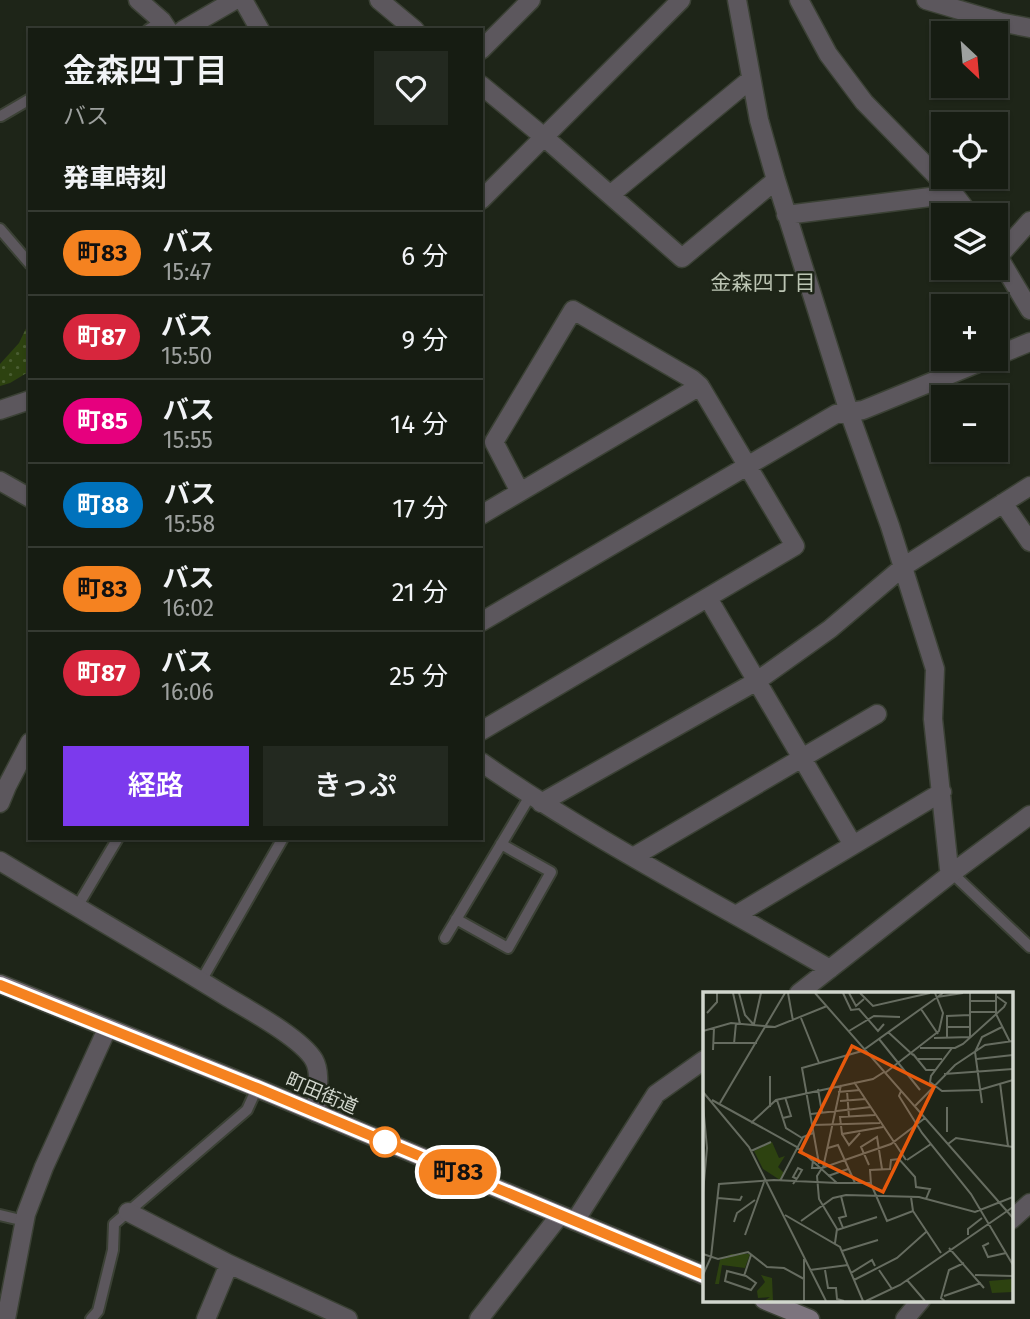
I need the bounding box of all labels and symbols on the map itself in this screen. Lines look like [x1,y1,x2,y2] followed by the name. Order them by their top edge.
[931,21,1008,98] north arrow
[711,270,816,296] district label: 金森四丁目
[703,992,1012,1302] inset map
[282,1068,361,1119] street label: 町田街道
[370,1127,400,1157] unlabelled marker
[418,1149,498,1195] line badge: 町83

